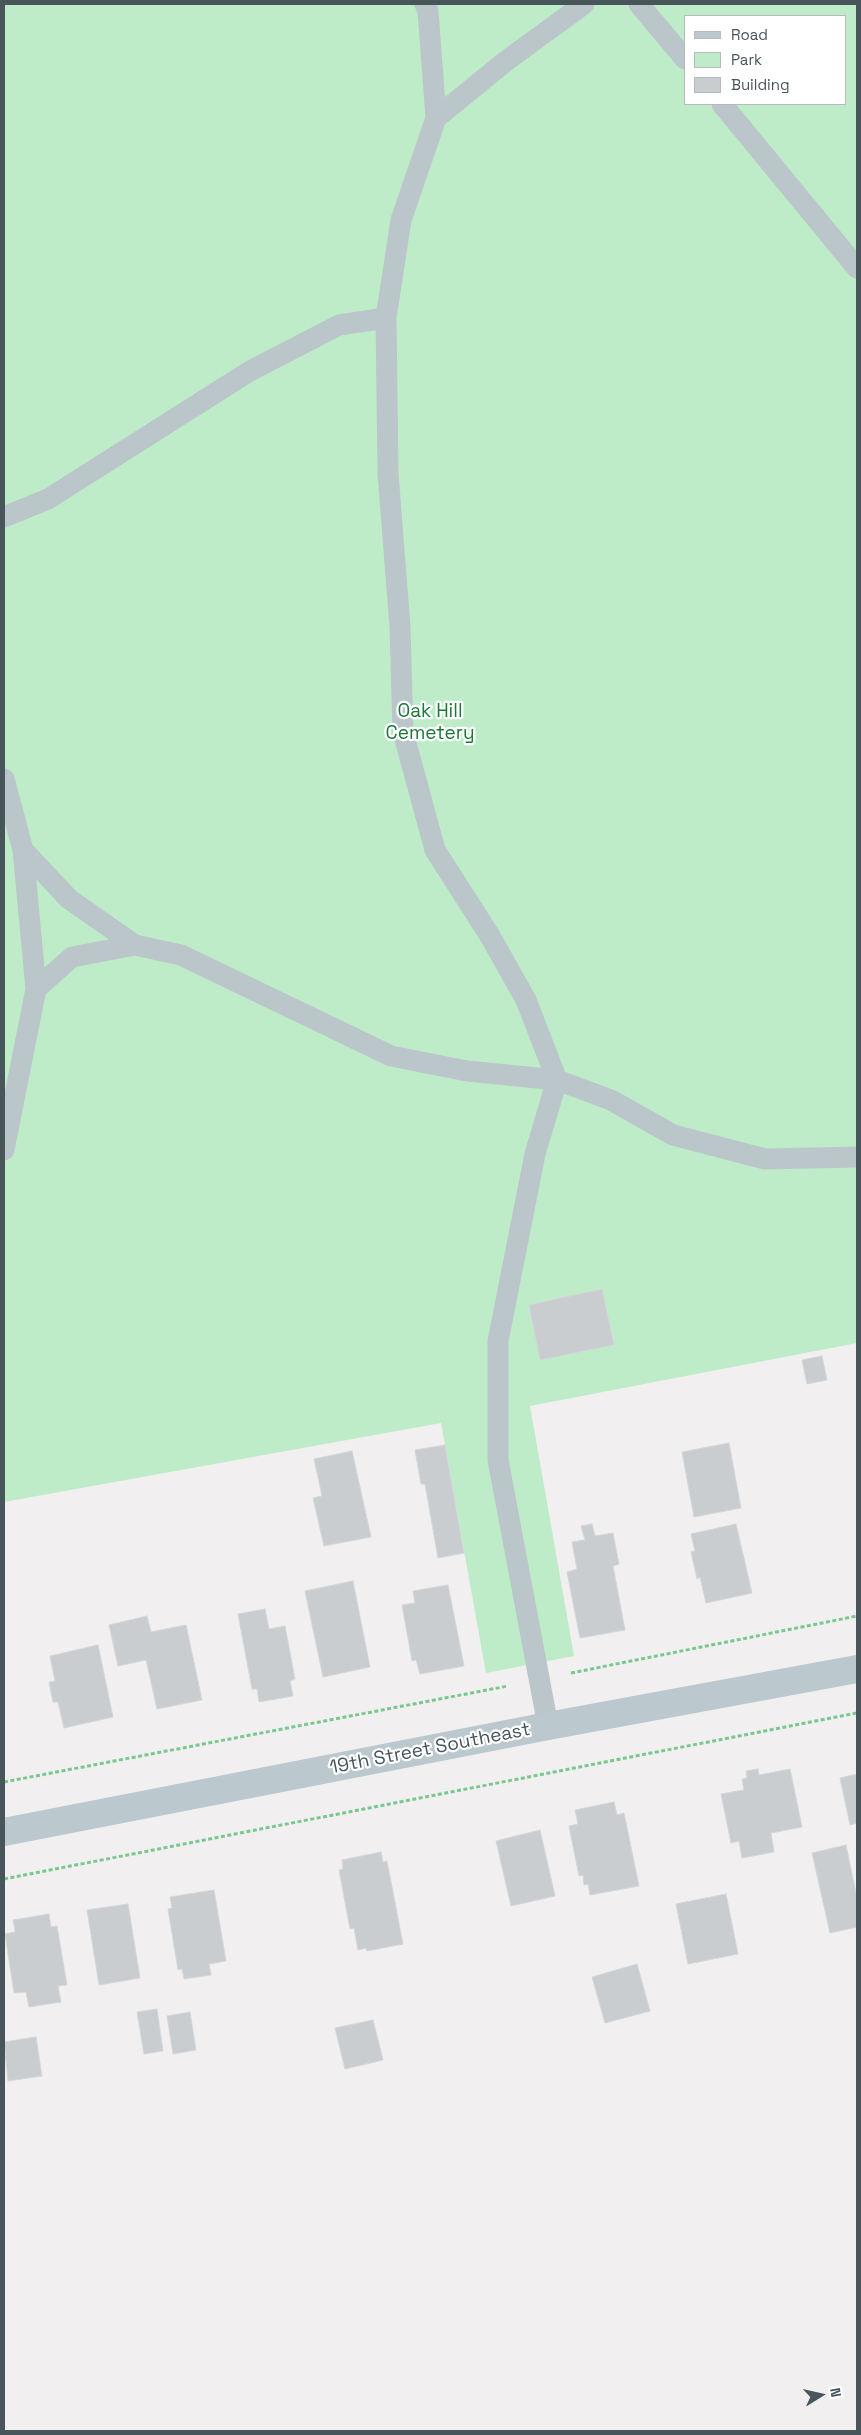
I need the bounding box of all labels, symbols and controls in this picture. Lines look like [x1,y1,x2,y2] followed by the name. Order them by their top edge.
[684,15,846,105] legend
[731,25,768,44] text: Road
[731,50,762,69] text: Park
[731,75,790,94] text: Building
[385,701,475,745] park label: Oak Hill Cemetery
[328,1718,532,1780] street label: 19th Street Southeast
[796,2370,846,2420] north arrow
[826,2386,845,2399] text: N

